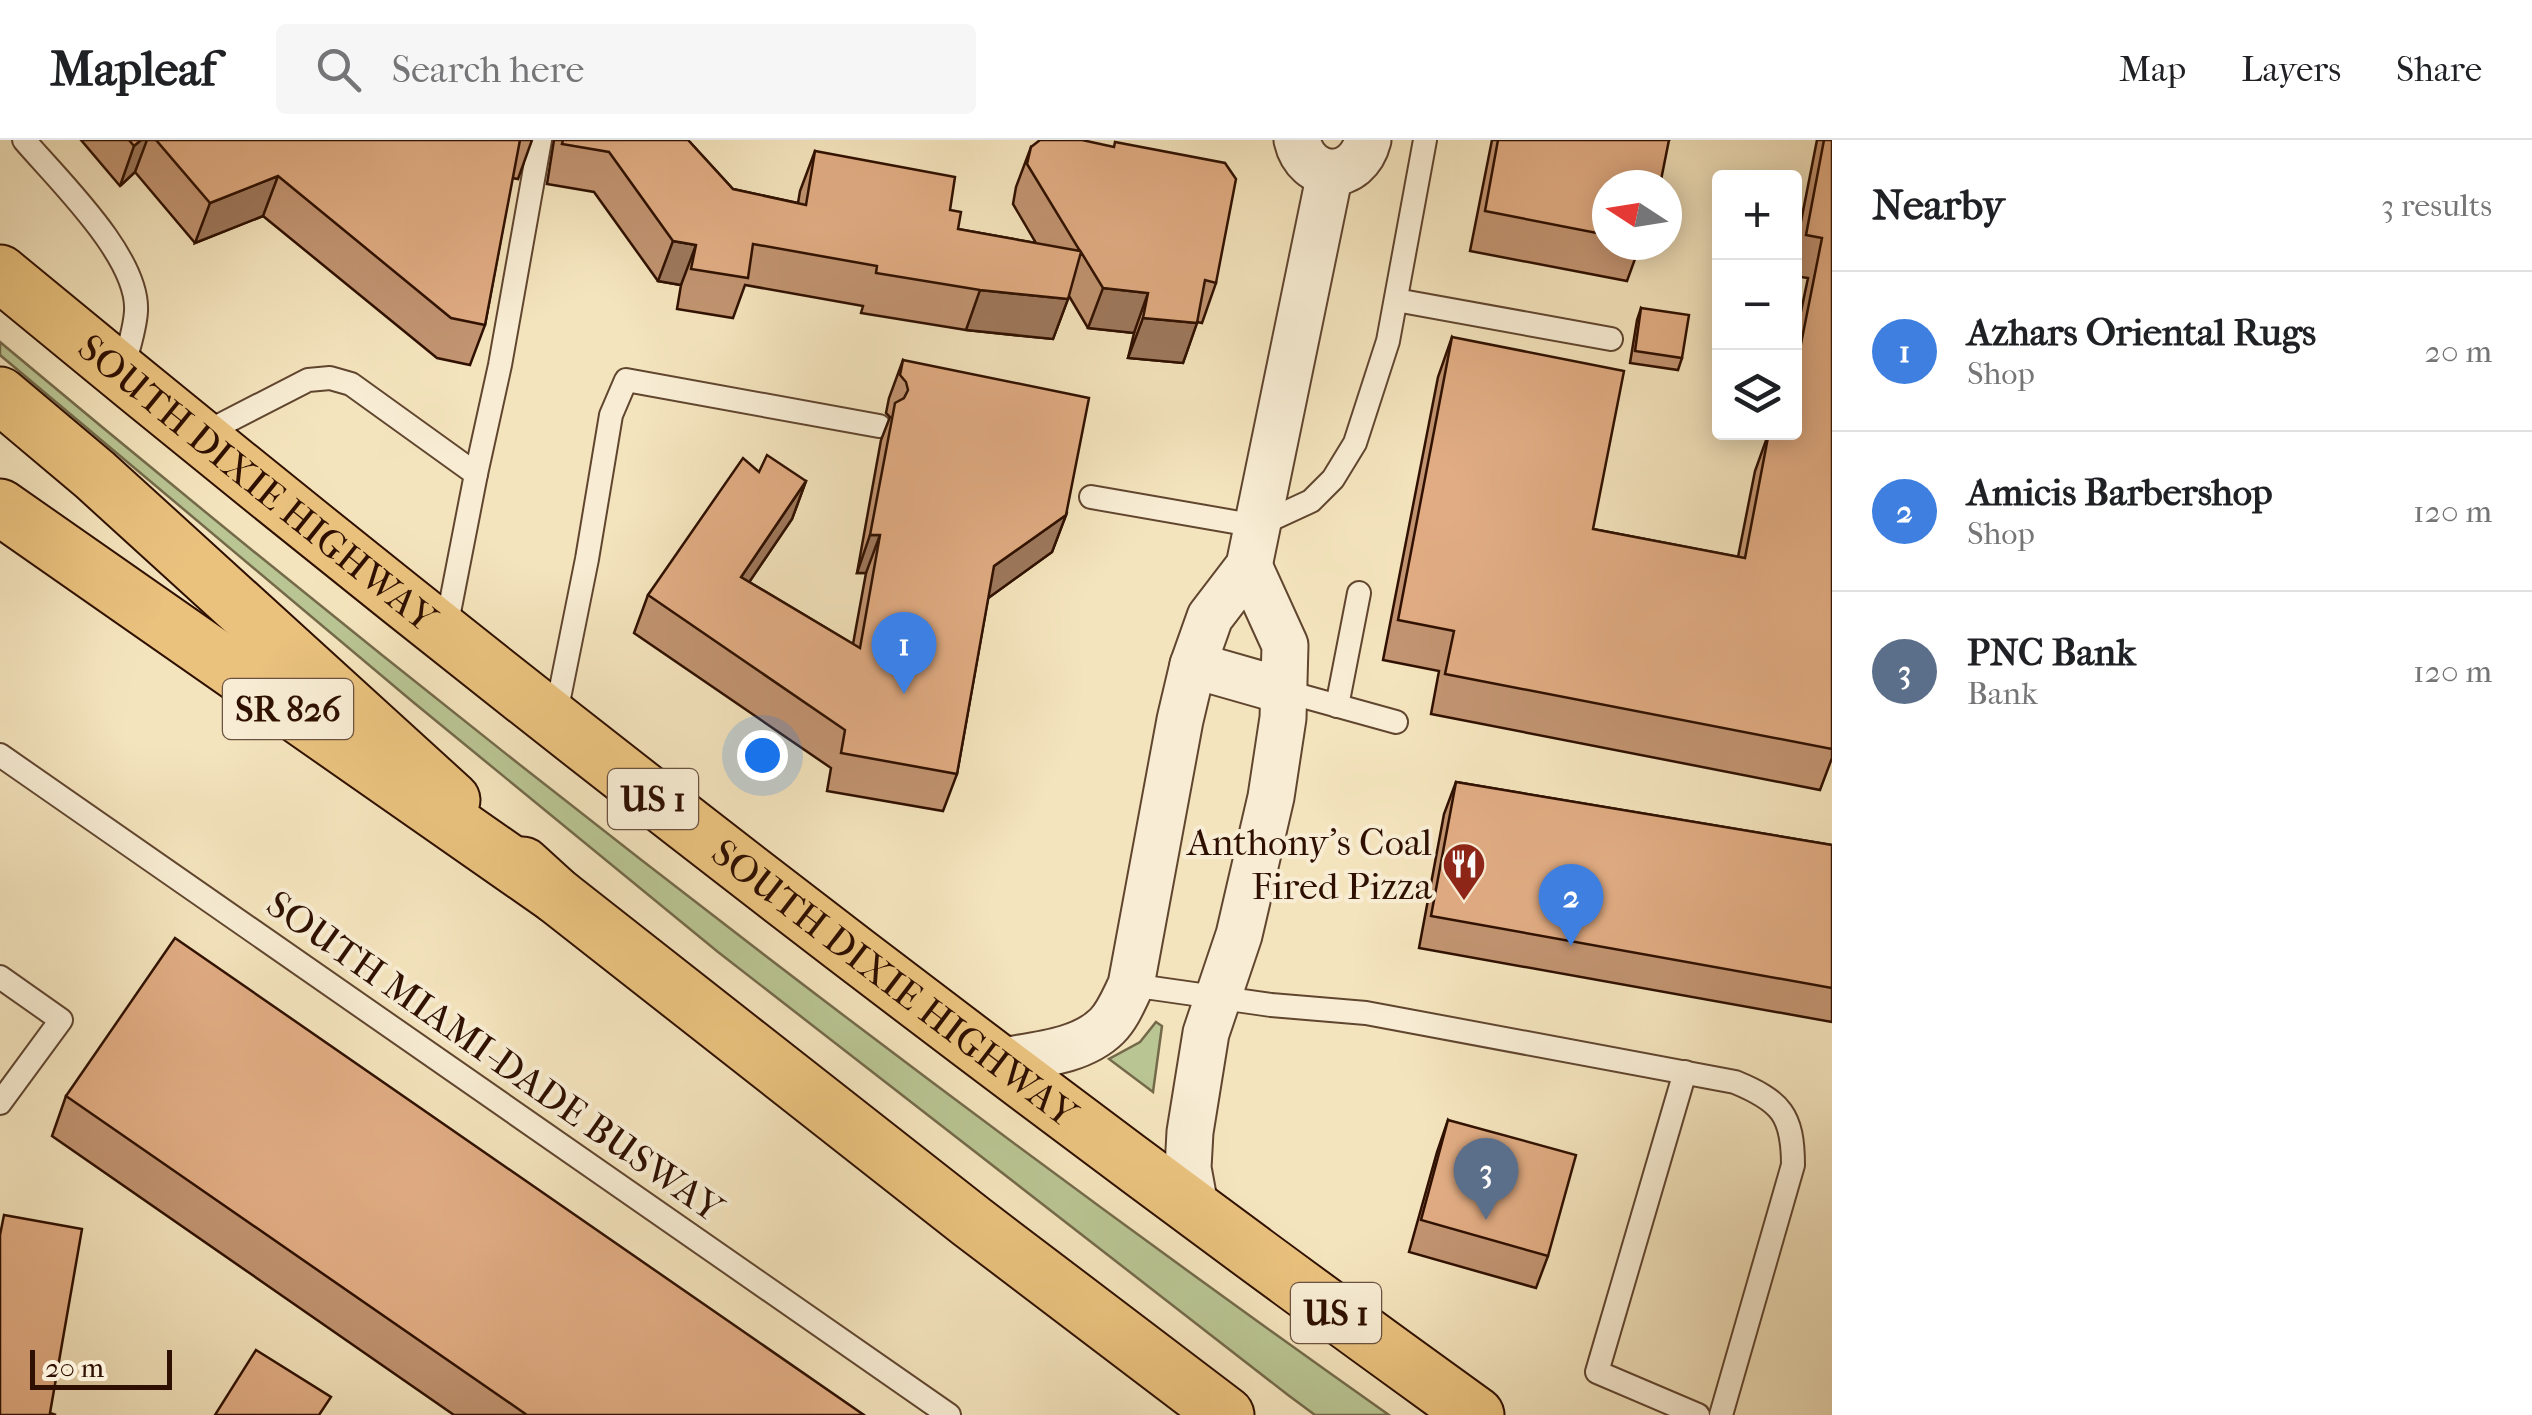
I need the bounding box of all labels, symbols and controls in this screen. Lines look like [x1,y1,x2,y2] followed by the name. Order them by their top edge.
[276,24,976,114] search box
[50,41,216,97] text: Mapleaf
[311,42,366,97] icon: search
[391,47,584,92] text: Search here
[2119,49,2186,90] text: Map
[2241,49,2341,90] text: Layers
[2396,49,2482,90] text: Share
[1592,170,1682,260] north arrow
[1712,170,1802,440] map controls
[1712,170,1802,260] button: +
[1872,181,2004,230] text: Nearby
[2381,187,2492,224] text: 3 results
[1712,260,1802,350] button: −
[1967,310,2316,355] text: Azhars Oriental Rugs
[69,325,446,642] street label: SOUTH DIXIE HIGHWAY
[1899,333,1910,370] text: 1
[2424,333,2492,370] text: 20 m
[1712,350,1802,440] button: layers
[1967,355,2035,392] text: Shop
[1967,470,2273,515] text: Amicis Barbershop
[1896,493,1913,530] text: 2
[2413,493,2492,530] text: 120 m
[1967,515,2035,552] text: Shop
[872,612,936,694] pin: 1
[1967,630,2136,675] text: PNC Bank
[1898,653,1911,690] text: 3
[2413,653,2492,690] text: 120 m
[1967,675,2038,712] text: Bank
[223,679,353,739] road number: SR 826
[737,730,788,781] your location
[608,769,698,829] road number: US 1
[1185,820,1432,909] place label: Anthony's Coal Fired Pizza
[703,830,1087,1137] street label: SOUTH DIXIE HIGHWAY
[1441,841,1487,902] restaurant icon: Anthony's Coal Fired Pizza
[1538,864,1604,946] pin: 2
[258,881,732,1232] street label: SOUTH MIAMI-DADE BUSWAY
[1454,1138,1518,1220] pin: 3
[1291,1283,1381,1343] road number: US 1
[30,1345,172,1390] scale bar
[45,1351,104,1384] text: 20 m

